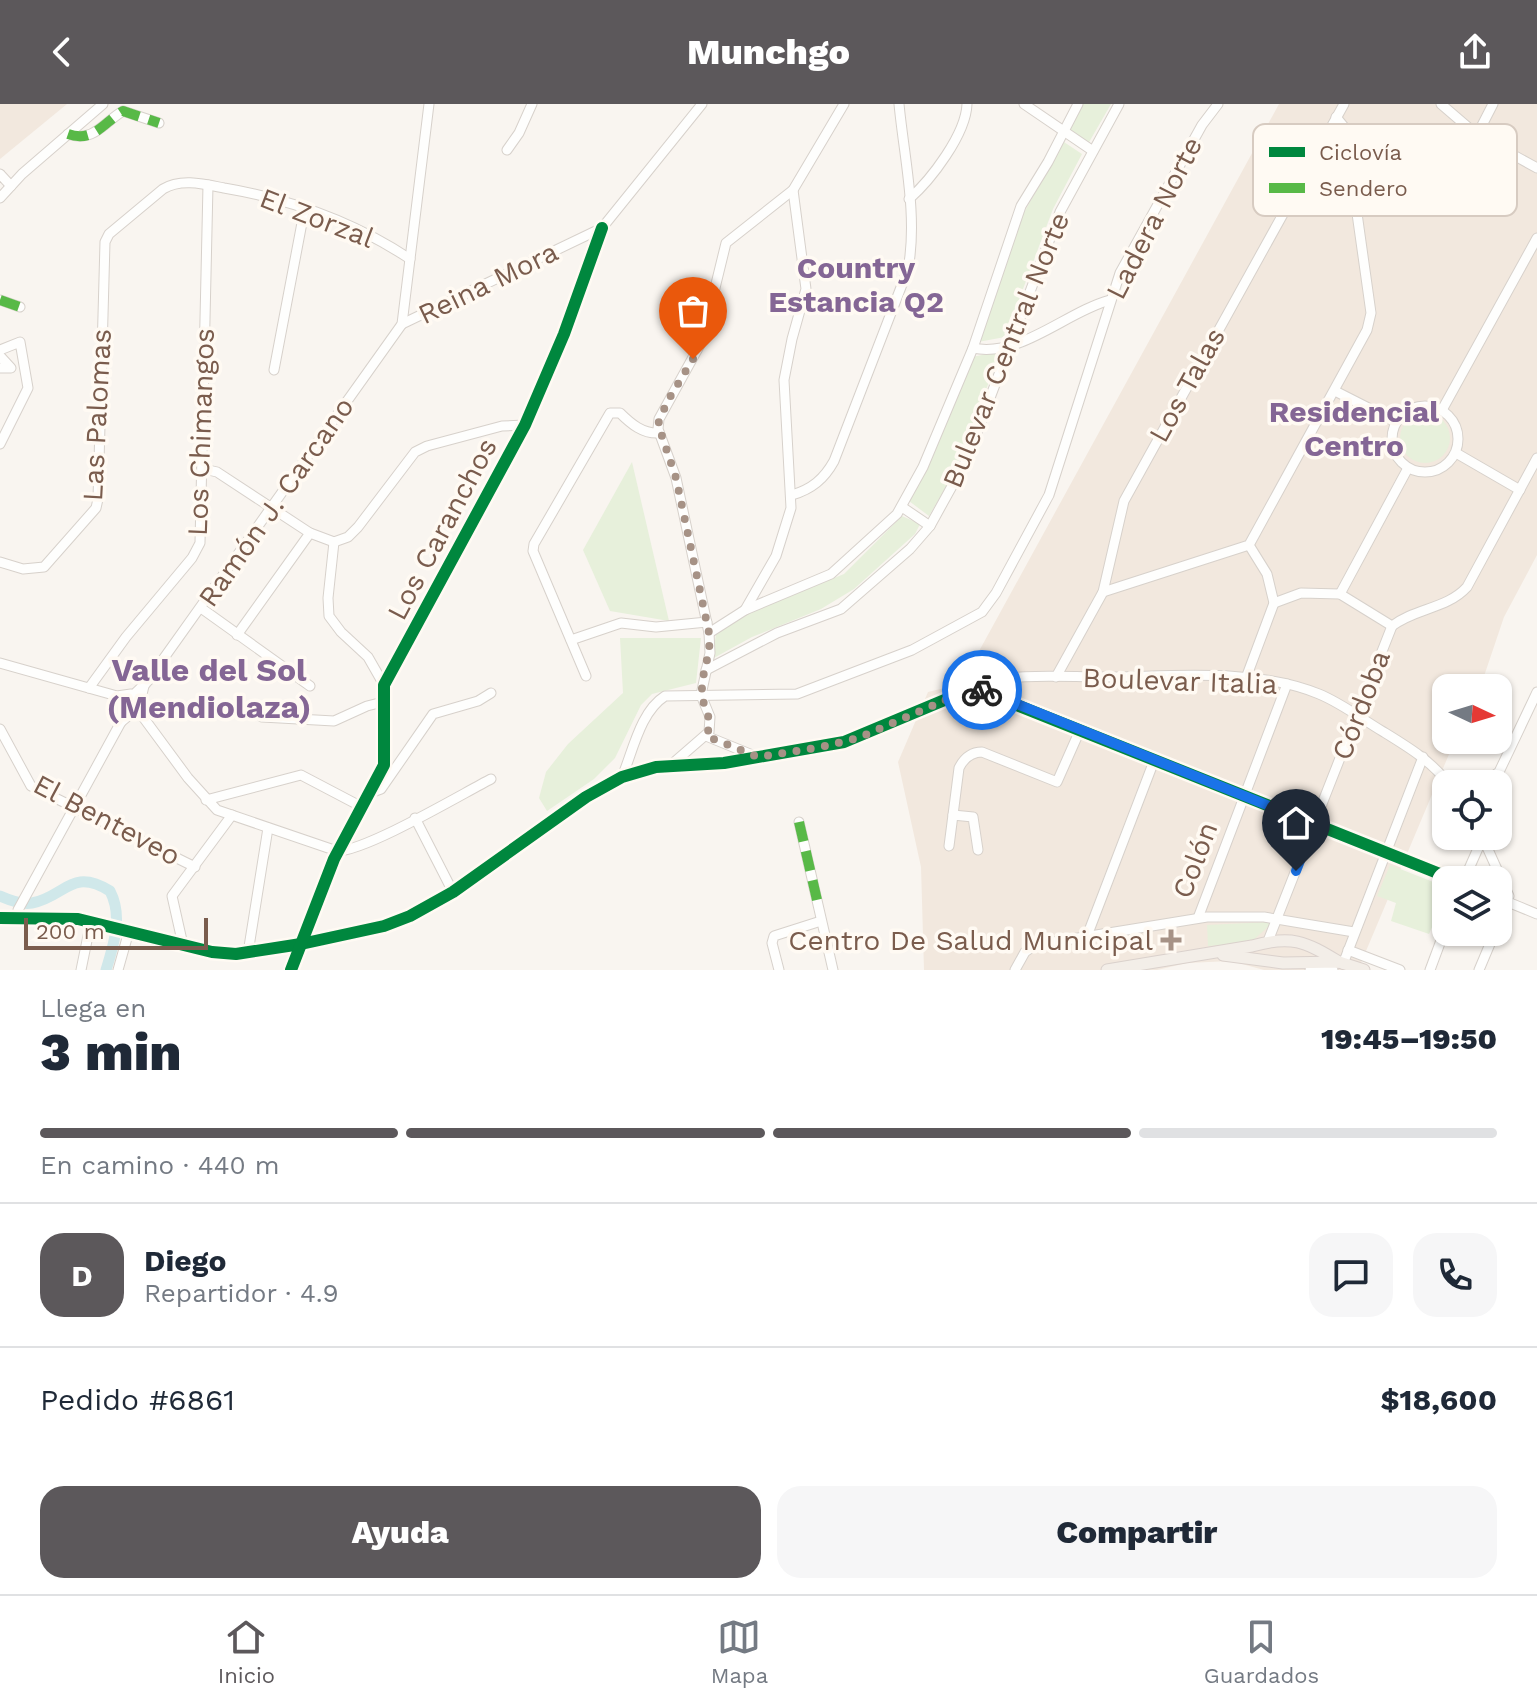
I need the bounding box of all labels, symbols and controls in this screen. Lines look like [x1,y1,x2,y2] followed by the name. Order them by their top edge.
[40,30,84,74] icon: back
[1453,30,1497,74] icon: share
[687,31,850,73] text: Munchgo
[1253,124,1517,216] legend
[1099,131,1209,305] street label: Ladera Norte
[1319,140,1402,165] text: Ciclovía
[1319,176,1408,201] text: Sendero
[255,181,379,255] street label: El Zorzal
[936,207,1076,493] street label: Bulevar Central Norte
[413,235,563,331] street label: Reina Mora
[768,250,944,319] district label: Country Estancia Q2
[659,277,727,359] pin
[671,289,715,333] icon: bag
[1142,322,1232,448] street label: Los Talas
[76,328,118,502] street label: Las Palomas
[181,328,221,536] street label: Los Chimangos
[191,391,361,613] street label: Ramón J. Carcano
[1269,394,1439,463] district label: Residencial Centro
[380,432,504,626] street label: Los Caranchos
[1325,645,1397,764] street label: Córdoba
[942,650,1022,730] courier
[107,651,311,726] district label: Valle del Sol (Mendiolaza)
[1082,661,1278,701] street label: Boulevar Italia
[960,668,1004,712] icon: bike
[1432,674,1512,754] north arrow
[1432,674,1512,946] map controls
[28,767,186,873] street label: El Benteveo
[1432,770,1512,850] button: locate
[1262,789,1330,871] pin
[1274,801,1318,845] icon: home
[1165,817,1225,903] street label: Colón
[1432,866,1512,946] button: layers
[24,914,208,950] scale bar
[36,919,105,944] text: 200 m
[788,924,1153,957] place label: Centro De Salud Municipal
[1160,929,1182,951] marker: Centro De Salud Municipal
[40,993,146,1023] text: Llega en
[1321,1021,1497,1056] text: 19:45–19:50
[40,1022,182,1083] text: 3 min
[40,1150,279,1180] text: En camino · 440 m
[1309,1233,1393,1317] button: chat
[1413,1233,1497,1317] button: phone
[144,1243,226,1278] text: Diego
[71,1258,93,1293] text: D
[144,1278,339,1308] text: Repartidor · 4.9
[40,1382,235,1417] text: Pedido #6861
[1380,1382,1497,1417] text: $18,600
[40,1486,761,1578] button: Ayuda
[777,1486,1497,1578] button: Compartir
[218,1615,275,1688] tab: Inicio
[711,1615,768,1688] tab: Mapa
[1204,1615,1319,1688] tab: Guardados

